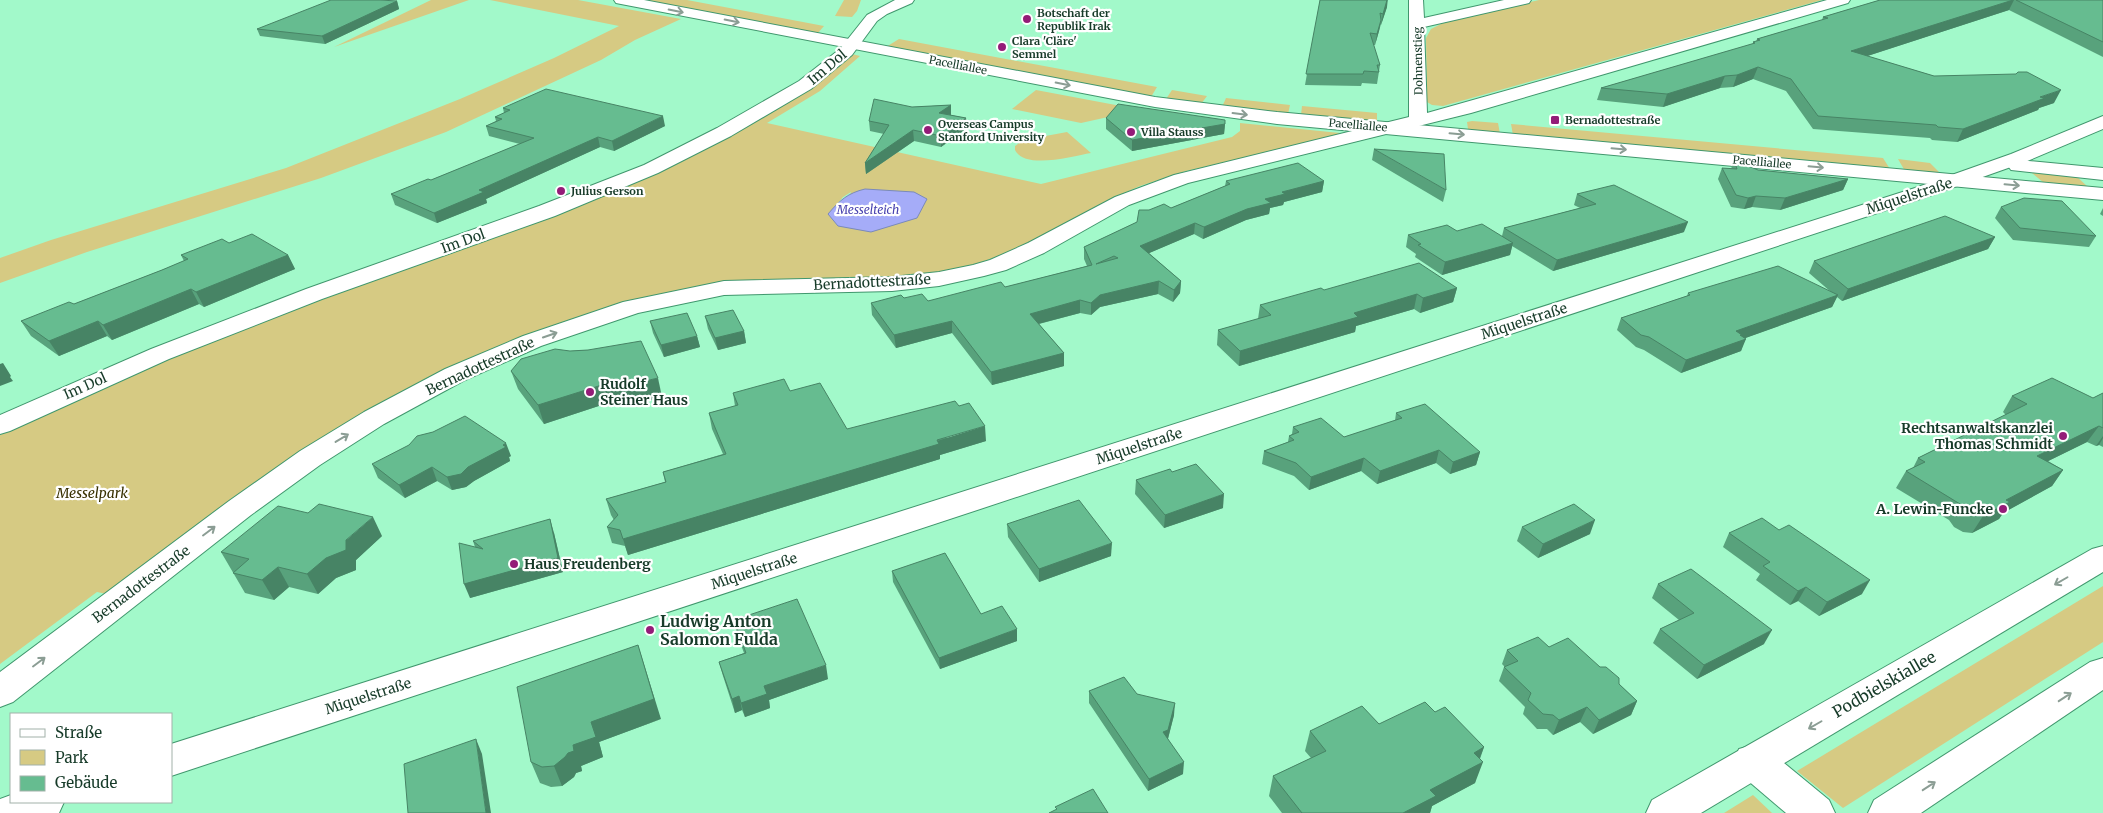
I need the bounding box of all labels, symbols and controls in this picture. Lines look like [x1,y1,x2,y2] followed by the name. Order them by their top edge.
[667,6,683,16] one-way arrow
[1037,6,1112,33] place label: Botschaft der Republik Irak
[1021,13,1033,25] marker: Botschaft der Republik Irak
[723,17,739,27] one-way arrow
[1410,27,1426,95] street label: Dohnenstieg
[1012,34,1077,61] place label: Clara 'Cläre' Semmel
[996,41,1008,53] marker: Clara 'Cläre' Semmel
[804,45,851,88] street label: Im Dol
[928,53,988,78] street label: Pacelliallee
[1054,80,1070,90] one-way arrow
[1232,109,1248,119] one-way arrow
[1565,113,1660,127] place label: Bernadottestraße
[1549,114,1561,126] marker: Bernadottestraße
[1328,115,1388,135] street label: Pacelliallee
[938,117,1044,144] place label: Overseas Campus Stanford University
[922,124,934,136] marker: Overseas Campus Stanford University
[1140,125,1204,139] place label: Villa Stauss
[1125,126,1137,138] marker: Villa Stauss
[1449,129,1465,139] one-way arrow
[1611,144,1627,154] one-way arrow
[1732,152,1792,172] street label: Pacelliallee
[1807,162,1823,172] one-way arrow
[1864,174,1954,218] street label: Miquelstraße
[2004,180,2020,190] one-way arrow
[570,184,644,198] place label: Julius Gerson
[555,185,567,197] marker: Julius Gerson
[836,202,899,217] water label: Messelteich
[439,225,488,257] street label: Im Dol
[813,270,931,294] street label: Bernadottestraße
[1479,299,1569,343] street label: Miquelstraße
[542,330,557,339] one-way arrow
[423,333,537,399] street label: Bernadottestraße
[61,368,110,403] street label: Im Dol
[600,375,688,409] place label: Rudolf Steiner Haus
[584,386,596,398] marker: Rudolf Steiner Haus
[1901,419,2053,453] place label: Rechtsanwaltskanzlei Thomas Schmidt
[1094,424,1184,468] street label: Miquelstraße
[2057,430,2069,442] marker: Rechtsanwaltskanzlei Thomas Schmidt
[335,433,349,443] one-way arrow
[55,484,128,502] park label: Messelpark
[1875,500,1993,518] place label: A. Lewin-Funcke
[1997,503,2009,515] marker: A. Lewin-Funcke
[202,526,215,537] one-way arrow
[89,541,193,627] street label: Bernadottestraße
[709,549,799,593] street label: Miquelstraße
[524,555,651,573] place label: Haus Freudenberg
[508,558,520,570] marker: Haus Freudenberg
[2054,577,2068,587] one-way arrow
[660,611,778,649] place label: Ludwig Anton Salomon Fulda
[644,624,656,636] marker: Ludwig Anton Salomon Fulda
[1829,646,1939,722] street label: Podbielskiallee
[32,657,45,668] one-way arrow
[323,674,413,718] street label: Miquelstraße
[2057,692,2071,702] one-way arrow
[10,713,172,803] legend
[1807,720,1822,730] one-way arrow
[55,723,102,742] text: Straße
[55,748,89,767] text: Park
[55,773,118,792] text: Gebäude
[1921,781,1935,791] one-way arrow

